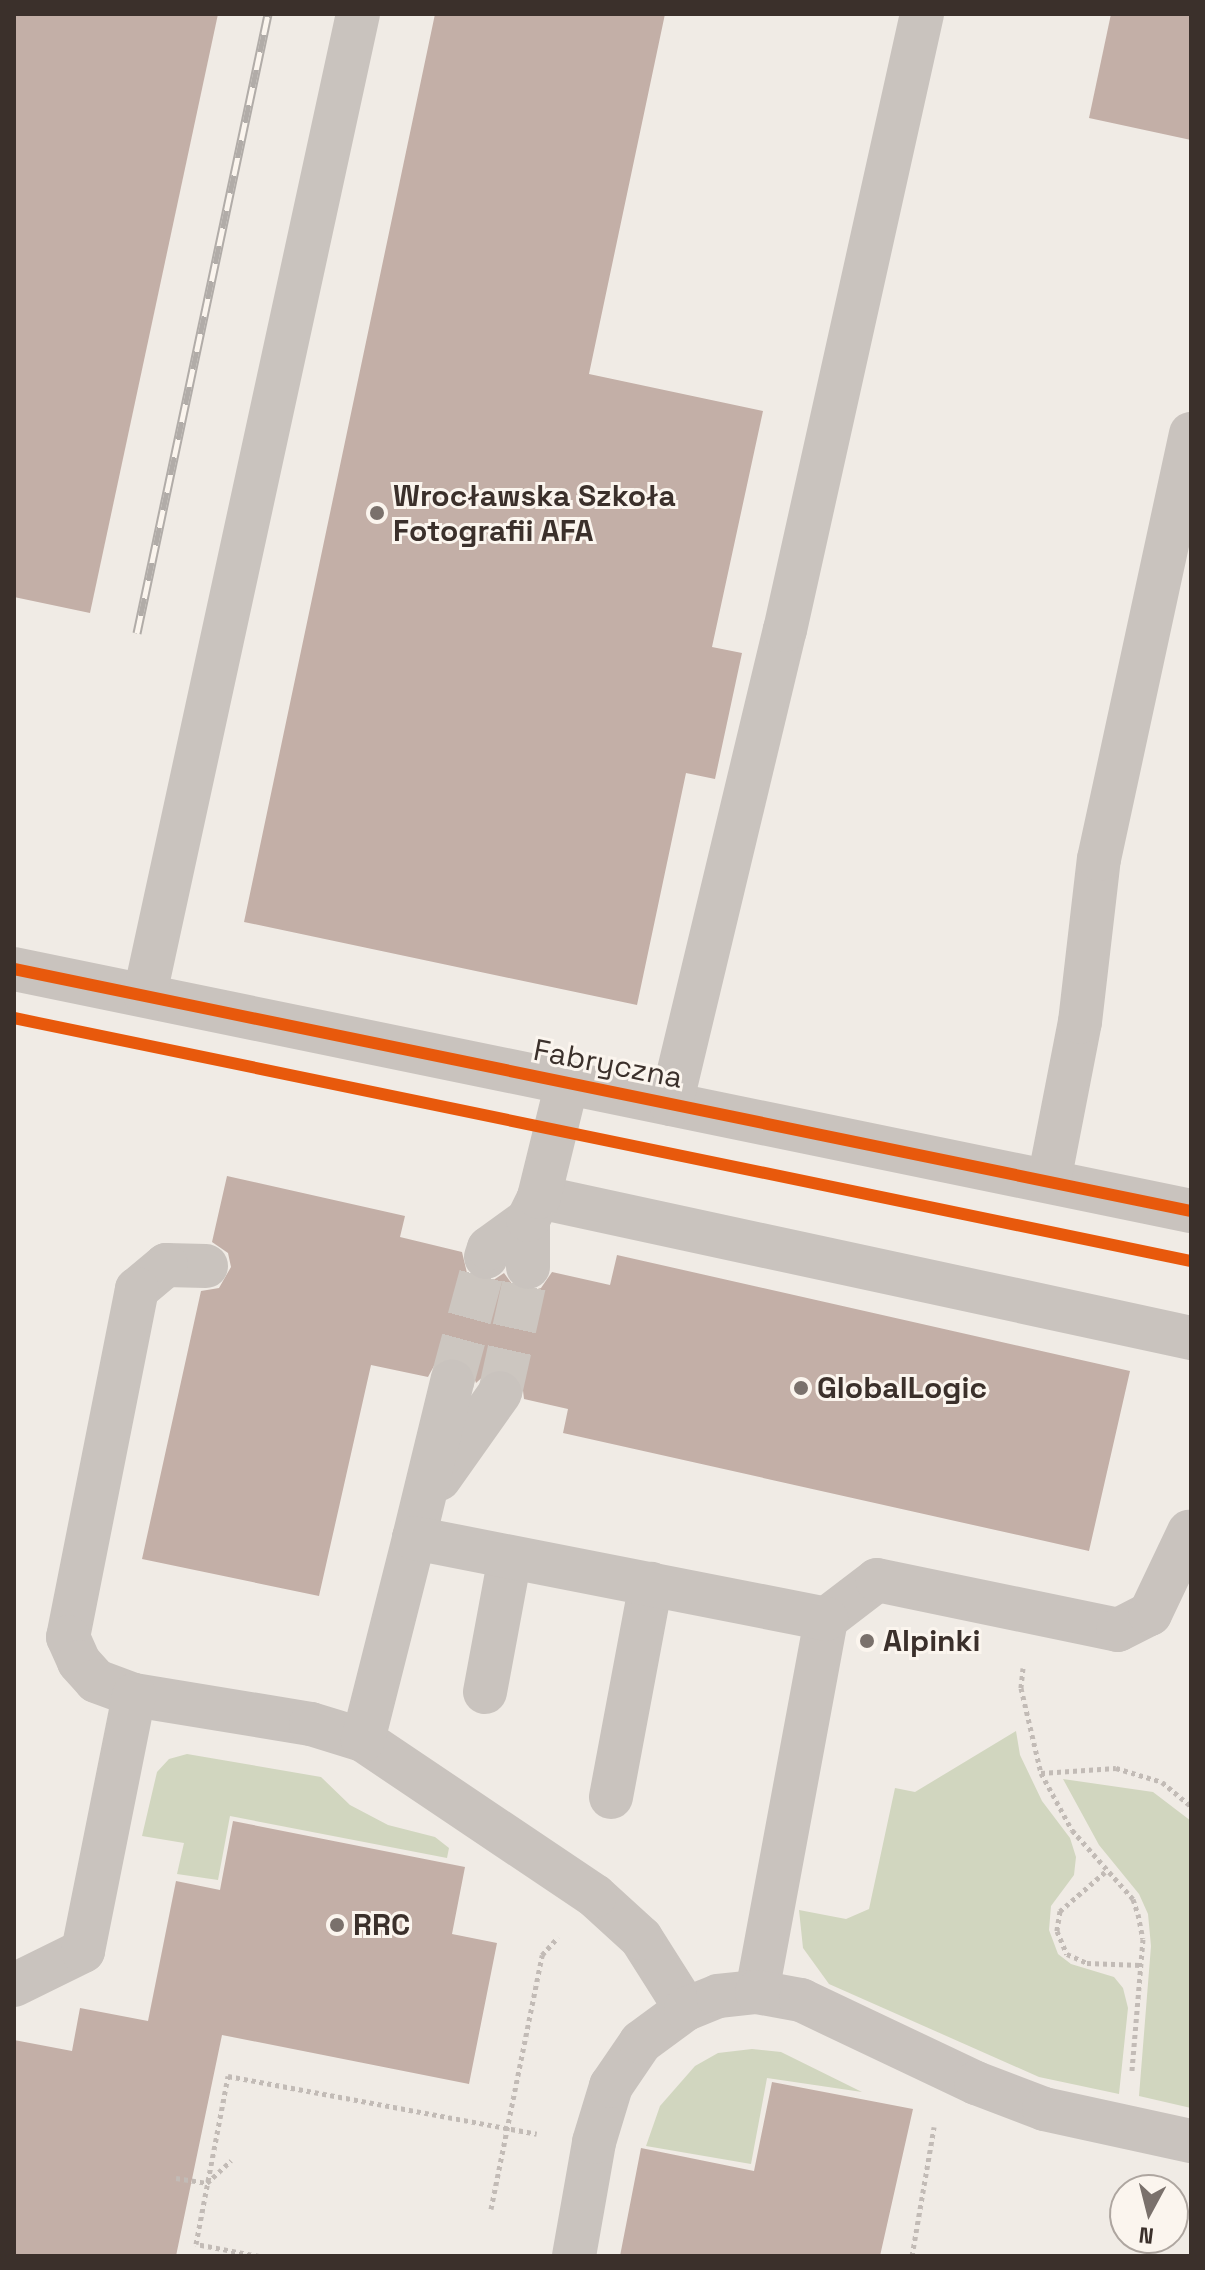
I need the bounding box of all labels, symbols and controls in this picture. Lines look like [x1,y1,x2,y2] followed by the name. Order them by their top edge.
[393,478,676,548] place label: Wrocławska Szkoła Fotografii AFA
[368,504,386,522] marker: Wrocławska Szkoła Fotografii AFA
[531,1032,685,1096] street label: Fabryczna
[817,1370,987,1406] place label: GlobalLogic
[792,1379,810,1397] marker: GlobalLogic
[883,1623,980,1659] place label: Alpinki
[858,1632,876,1650] marker: Alpinki
[353,1907,410,1943] place label: RRC
[328,1916,346,1934] marker: RRC
[1109,2174,1189,2254] north arrow
[1137,2221,1155,2251] text: N

